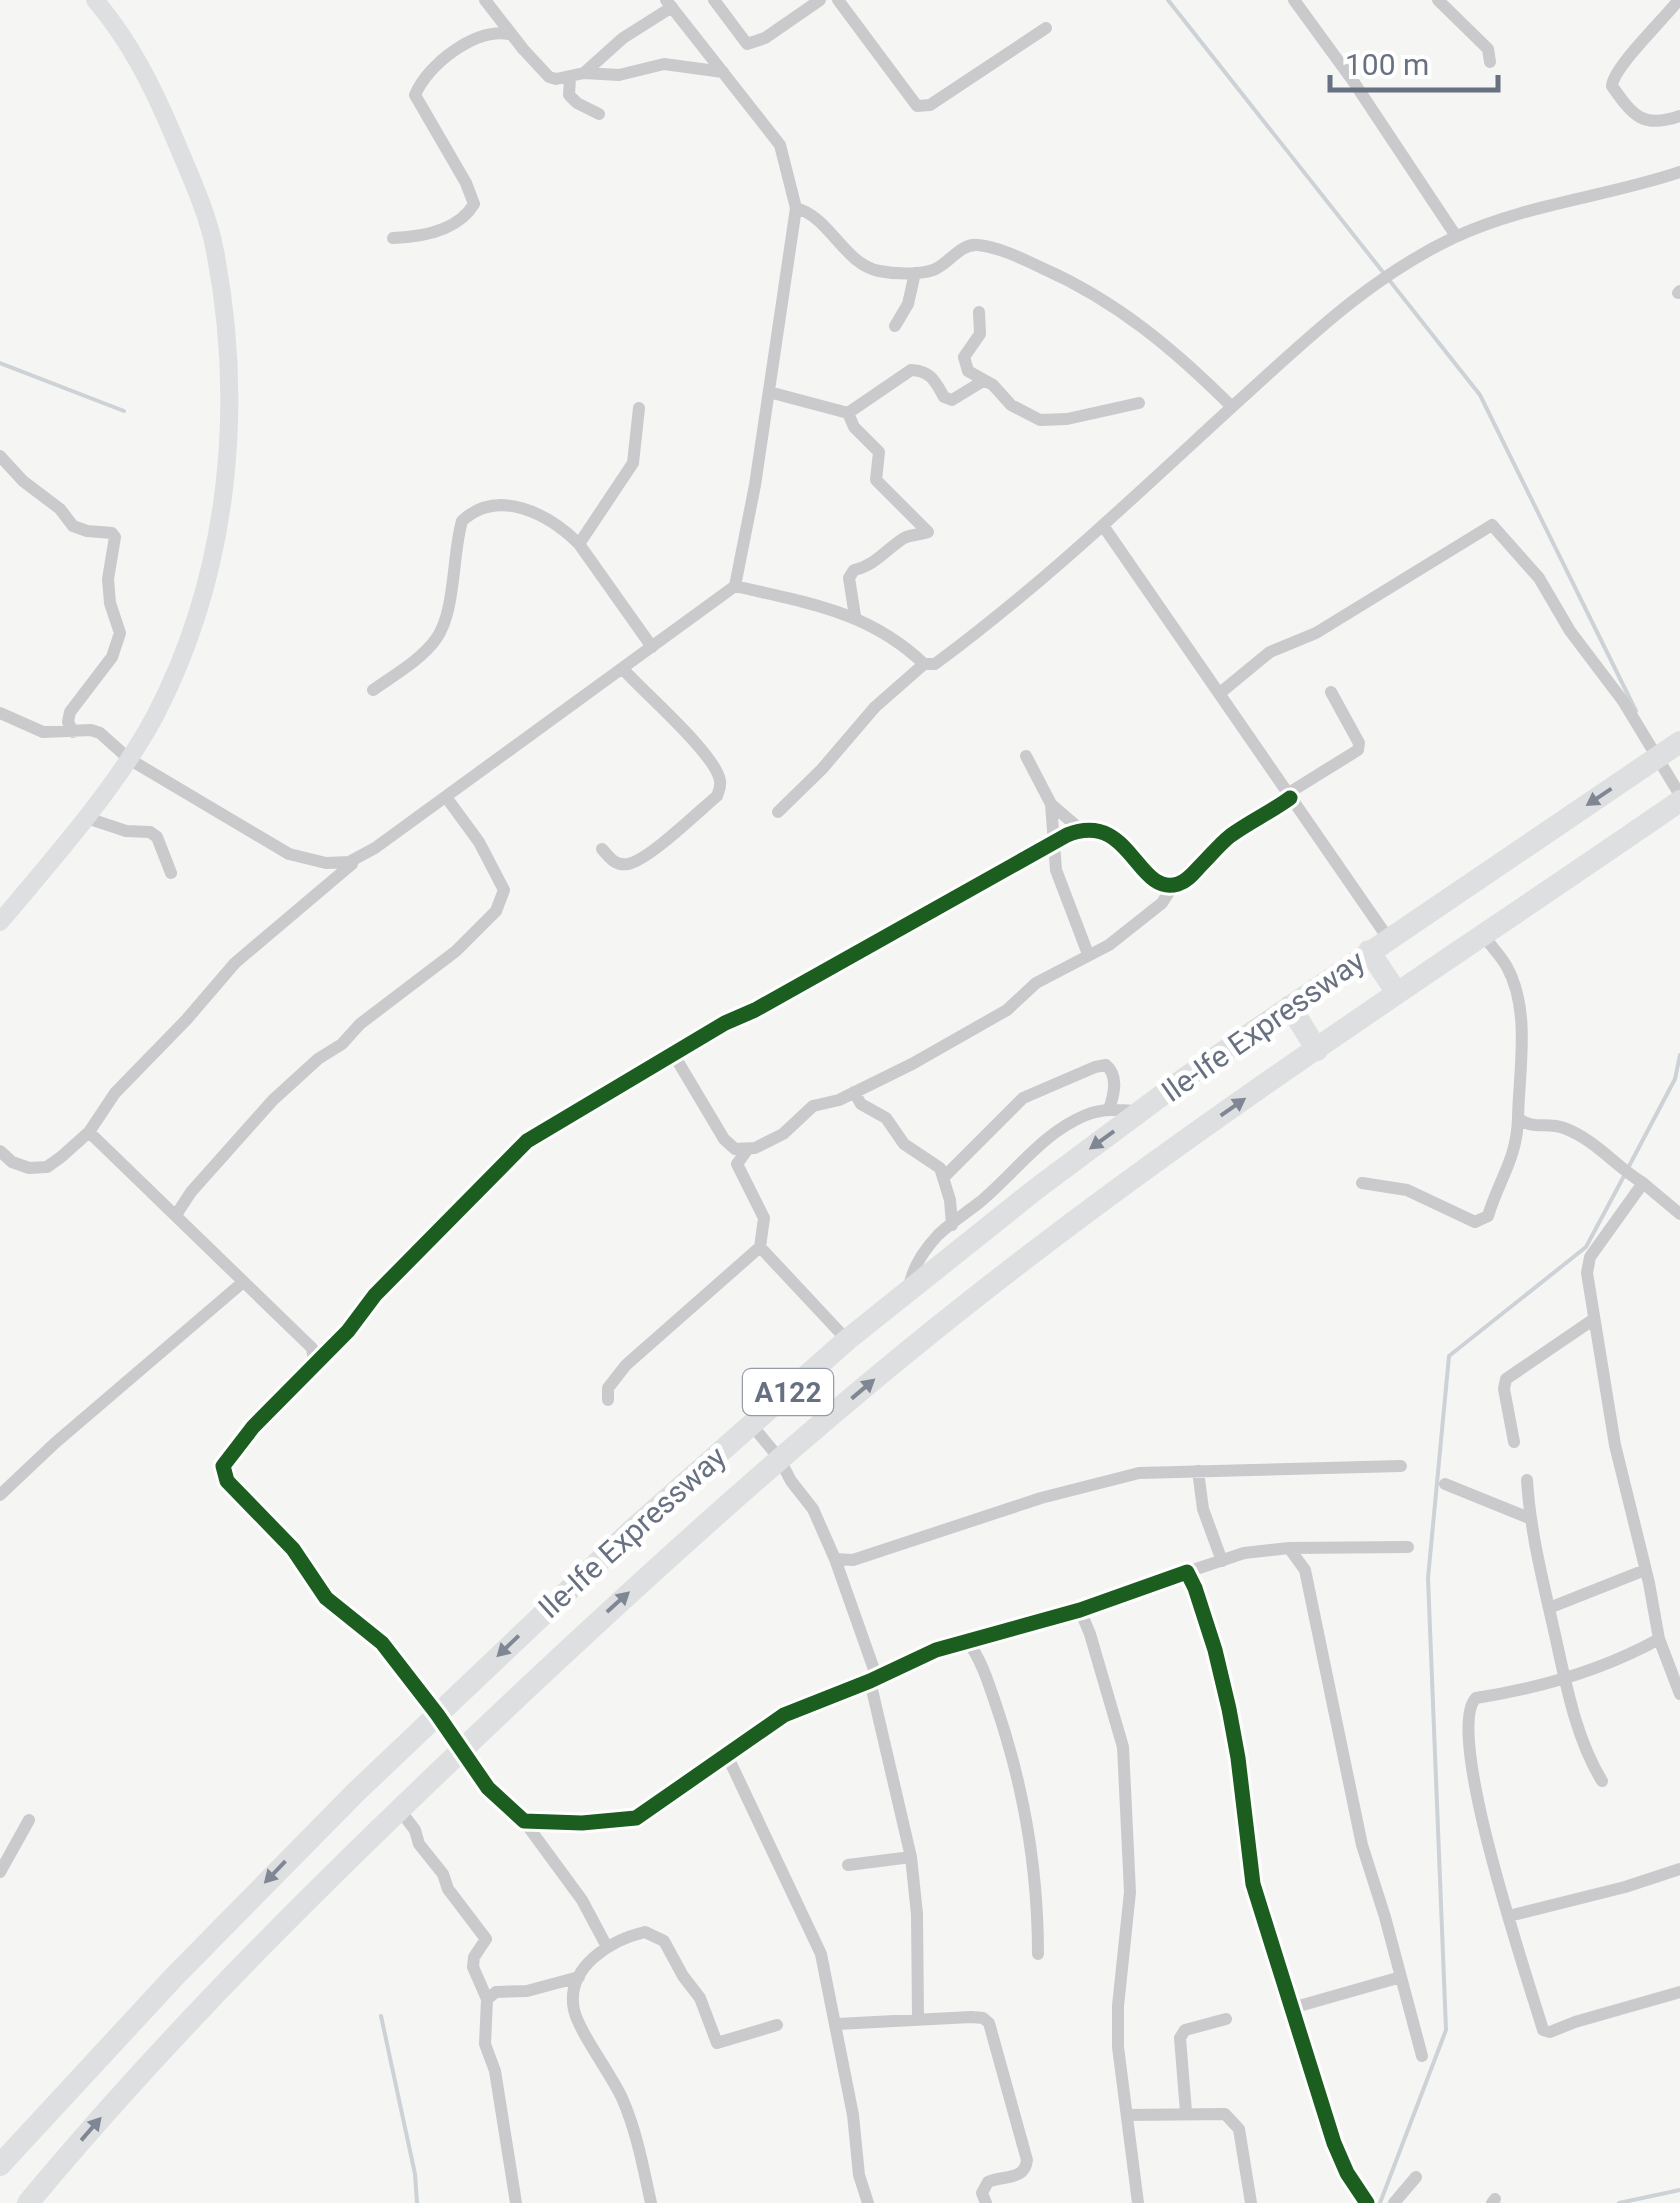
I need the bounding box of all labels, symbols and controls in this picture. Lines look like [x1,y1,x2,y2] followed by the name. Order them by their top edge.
[1330,30,1498,92] scale bar
[1345,47,1429,82] text: 100 m
[1586,787,1613,806] one-way arrow
[1155,943,1371,1109] street label: Ile-Ife Expressway
[1219,1098,1246,1117] one-way arrow
[1088,1130,1115,1150] one-way arrow
[743,1369,833,1415] road number: A122
[850,1379,875,1400] one-way arrow
[531,1439,733,1625] street label: Ile-Ife Expressway
[605,1592,630,1614] one-way arrow
[497,1634,521,1657] one-way arrow
[264,1860,287,1884] one-way arrow
[80,2116,101,2141] one-way arrow

